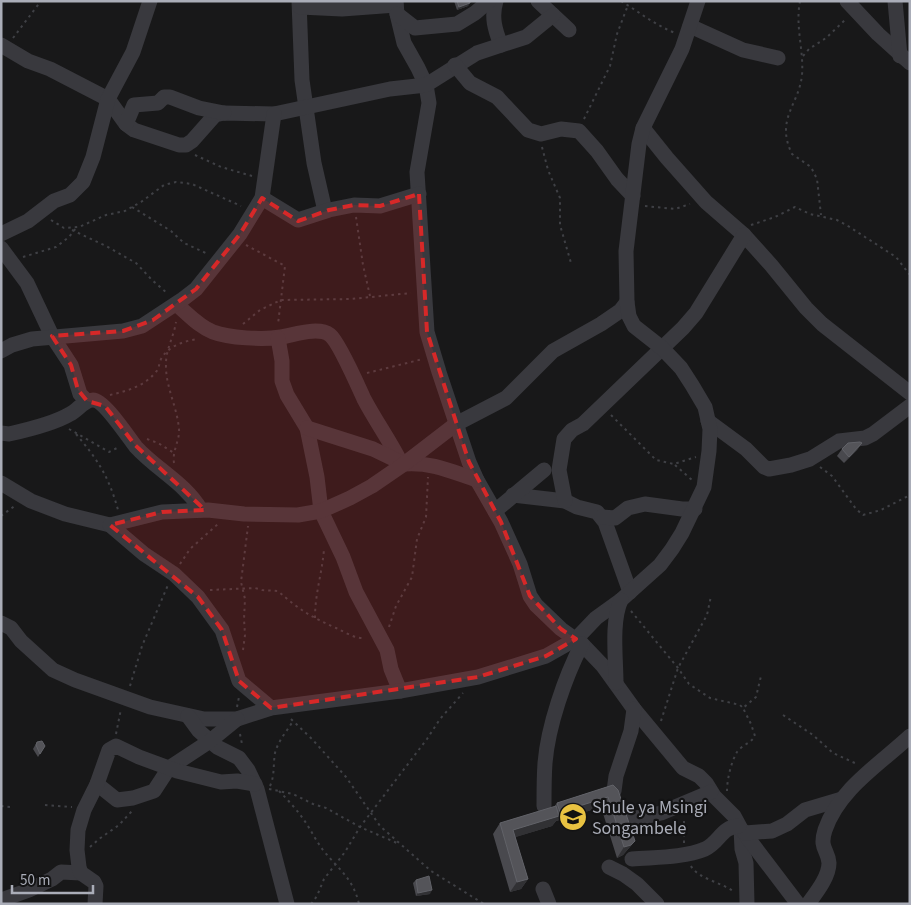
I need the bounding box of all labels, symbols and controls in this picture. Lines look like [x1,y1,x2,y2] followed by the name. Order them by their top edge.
[592,795,707,841] place label: Shule ya Msingi Songambele
[558,802,588,832] school or university icon: Shule ya Msingi Songambele
[12,862,94,894] scale bar
[20,870,50,891] text: 50 m

